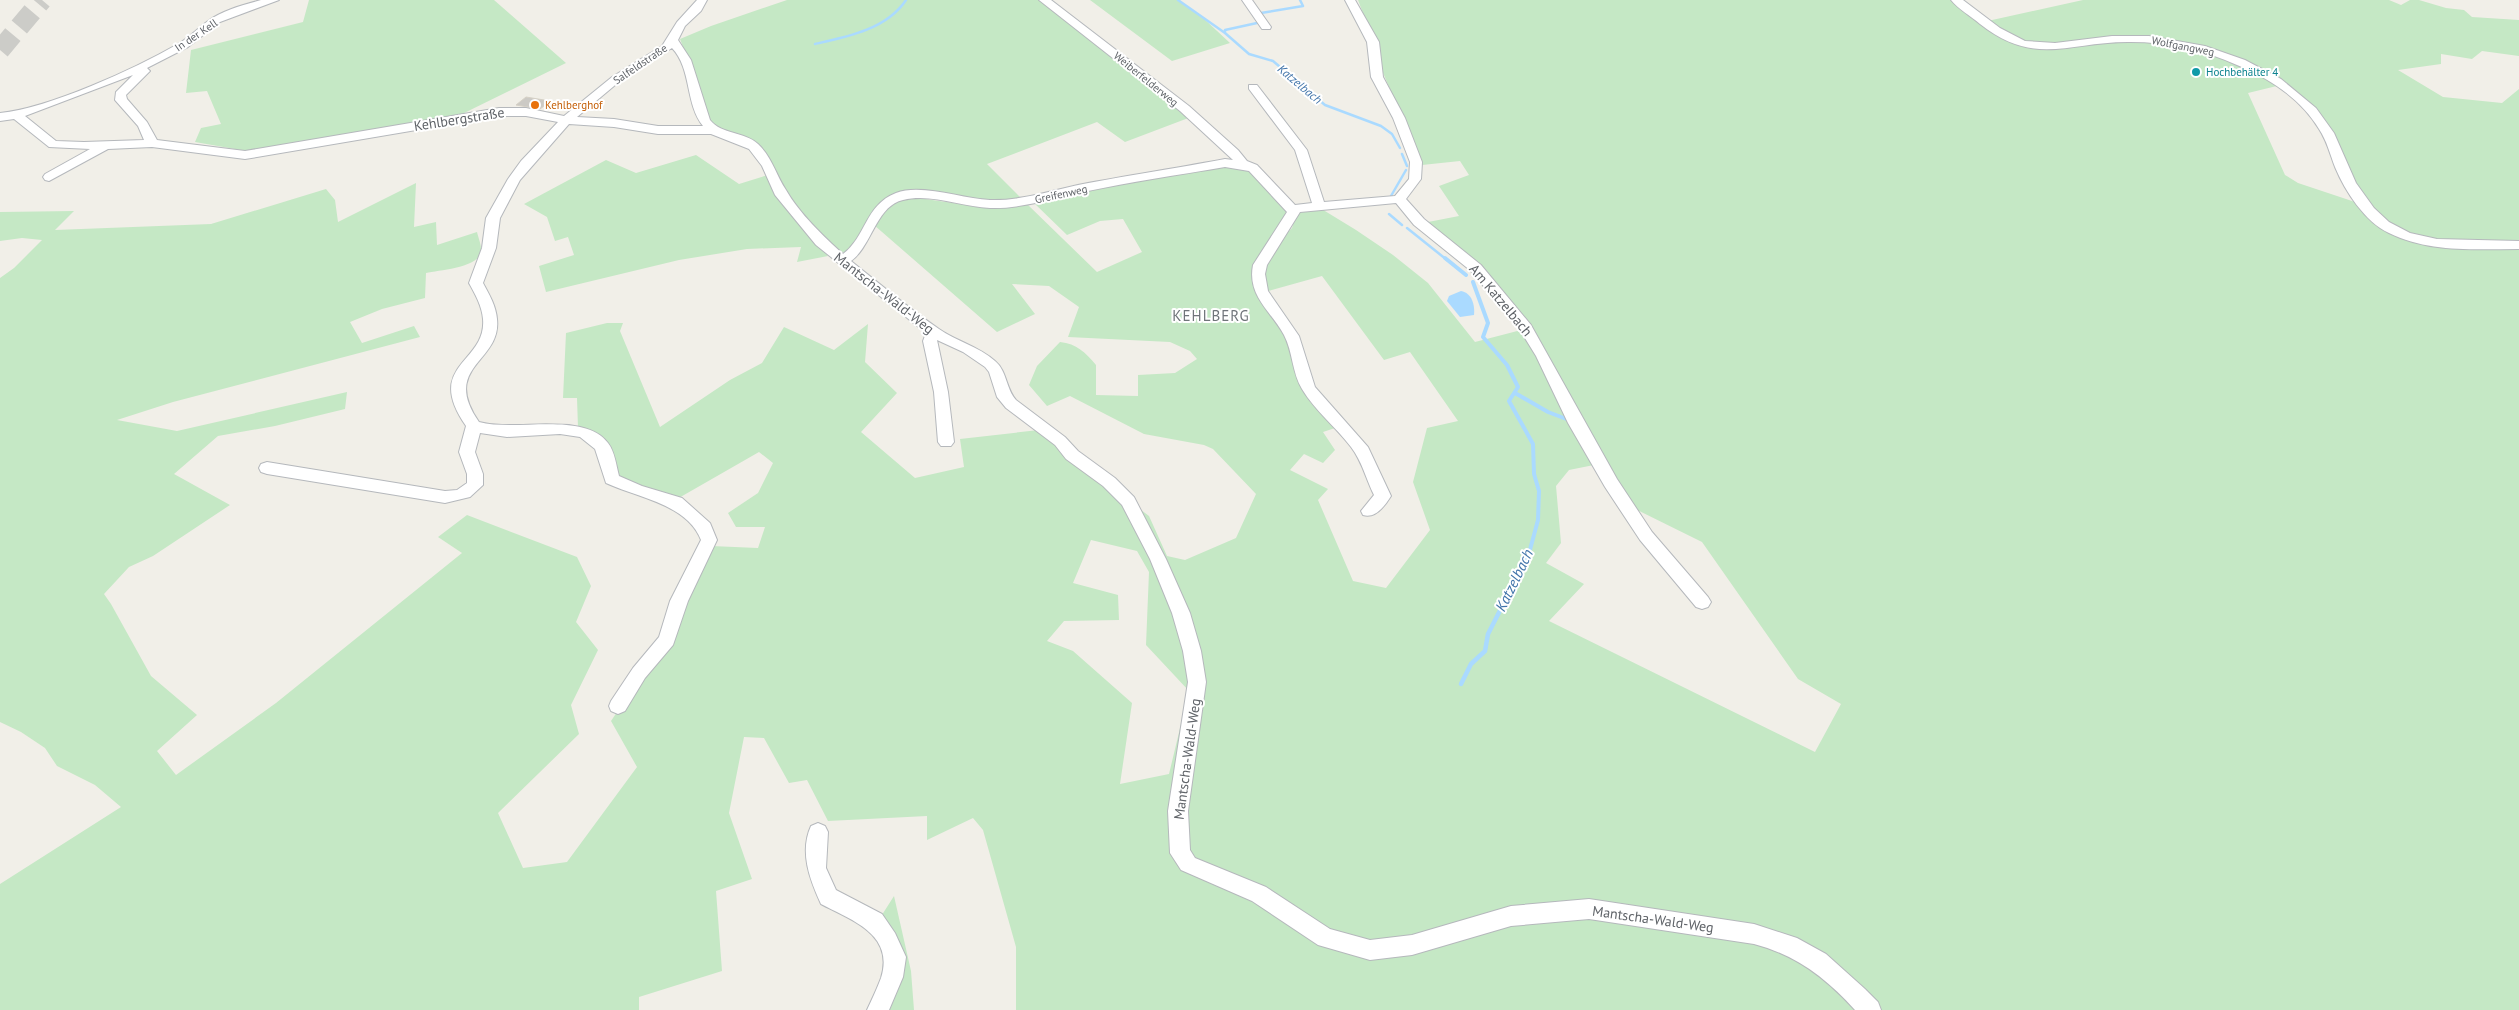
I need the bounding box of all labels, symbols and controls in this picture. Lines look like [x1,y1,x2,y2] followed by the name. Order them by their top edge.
[172,15,221,54] street label: In der Kell
[2150,33,2216,59] street label: Wolfgangweg
[610,41,670,87] street label: Salfeldstraße
[1111,49,1181,109] street label: Weiberfelderweg
[1275,61,1325,107] water label: Katzelbach
[2206,65,2278,79] place label: Hochbehälter 4
[2190,66,2202,78] marker: Hochbehälter 4
[545,98,603,112] place label: Kehlberghof
[529,99,541,111] marker: Kehlberghof
[412,103,506,135] street label: Kehlbergstraße
[1033,182,1089,206] street label: Greifenweg
[830,248,938,338] street label: Mantscha-Wald-Weg
[1466,260,1536,340] street label: Am Katzelbach
[1172,306,1250,325] district label: KEHLBERG
[1491,546,1537,614] water label: Katzelbach
[1170,697,1204,821] street label: Mantscha-Wald-Weg
[1591,902,1715,936] street label: Mantscha-Wald-Weg

